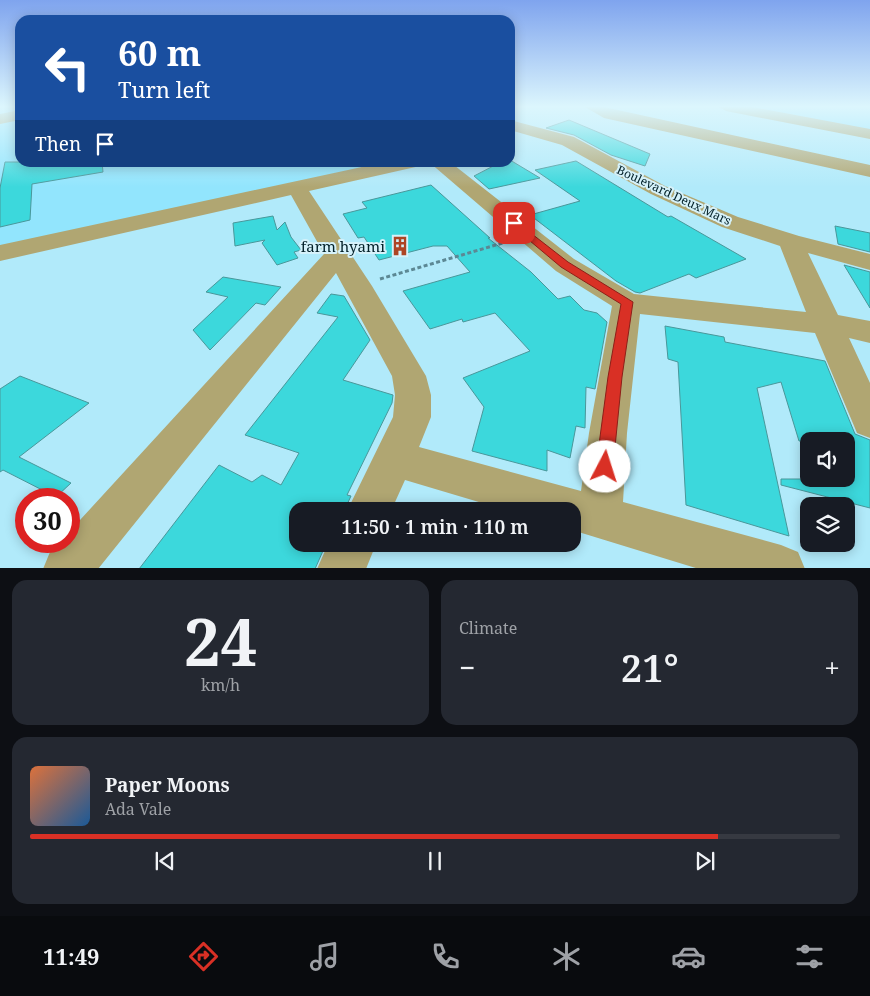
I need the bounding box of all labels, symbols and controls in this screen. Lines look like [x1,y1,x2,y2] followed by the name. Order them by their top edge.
[118,29,201,76] text: 60 m
[35,35,100,100] icon: left
[118,74,210,104] text: Turn left
[91,130,119,158] icon: arrive
[35,131,81,157] text: Then
[614,161,734,229] street label: Boulevard Deux Mars
[493,202,535,244] pin
[500,209,528,237] icon: arrive
[389,235,411,257] building icon: farm hyami
[301,236,385,256] place label: farm hyami
[800,432,855,552] map controls
[800,432,855,487] button: sound
[578,440,630,492] position arrow
[15,488,80,553] speed limit sign: 30
[800,497,855,552] button: layers
[341,514,529,540] text: 11:50 · 1 min · 110 m
[184,597,257,685] text: 24
[459,617,517,639] text: Climate
[621,641,679,693] text: 21°
[459,648,475,686] text: −
[824,648,840,686] text: +
[201,674,240,696] text: km/h
[105,772,230,798] text: Paper Moons
[105,798,171,820] text: Ada Vale
[151,847,179,875] icon: previous
[421,847,449,875] icon: pause
[691,847,719,875] icon: next
[186,939,221,974] icon: directions
[307,939,342,974] icon: music
[428,939,463,974] icon: phone
[549,939,584,974] icon: climate
[671,939,706,974] icon: car
[792,939,827,974] icon: filters
[43,941,100,971] text: 11:49

